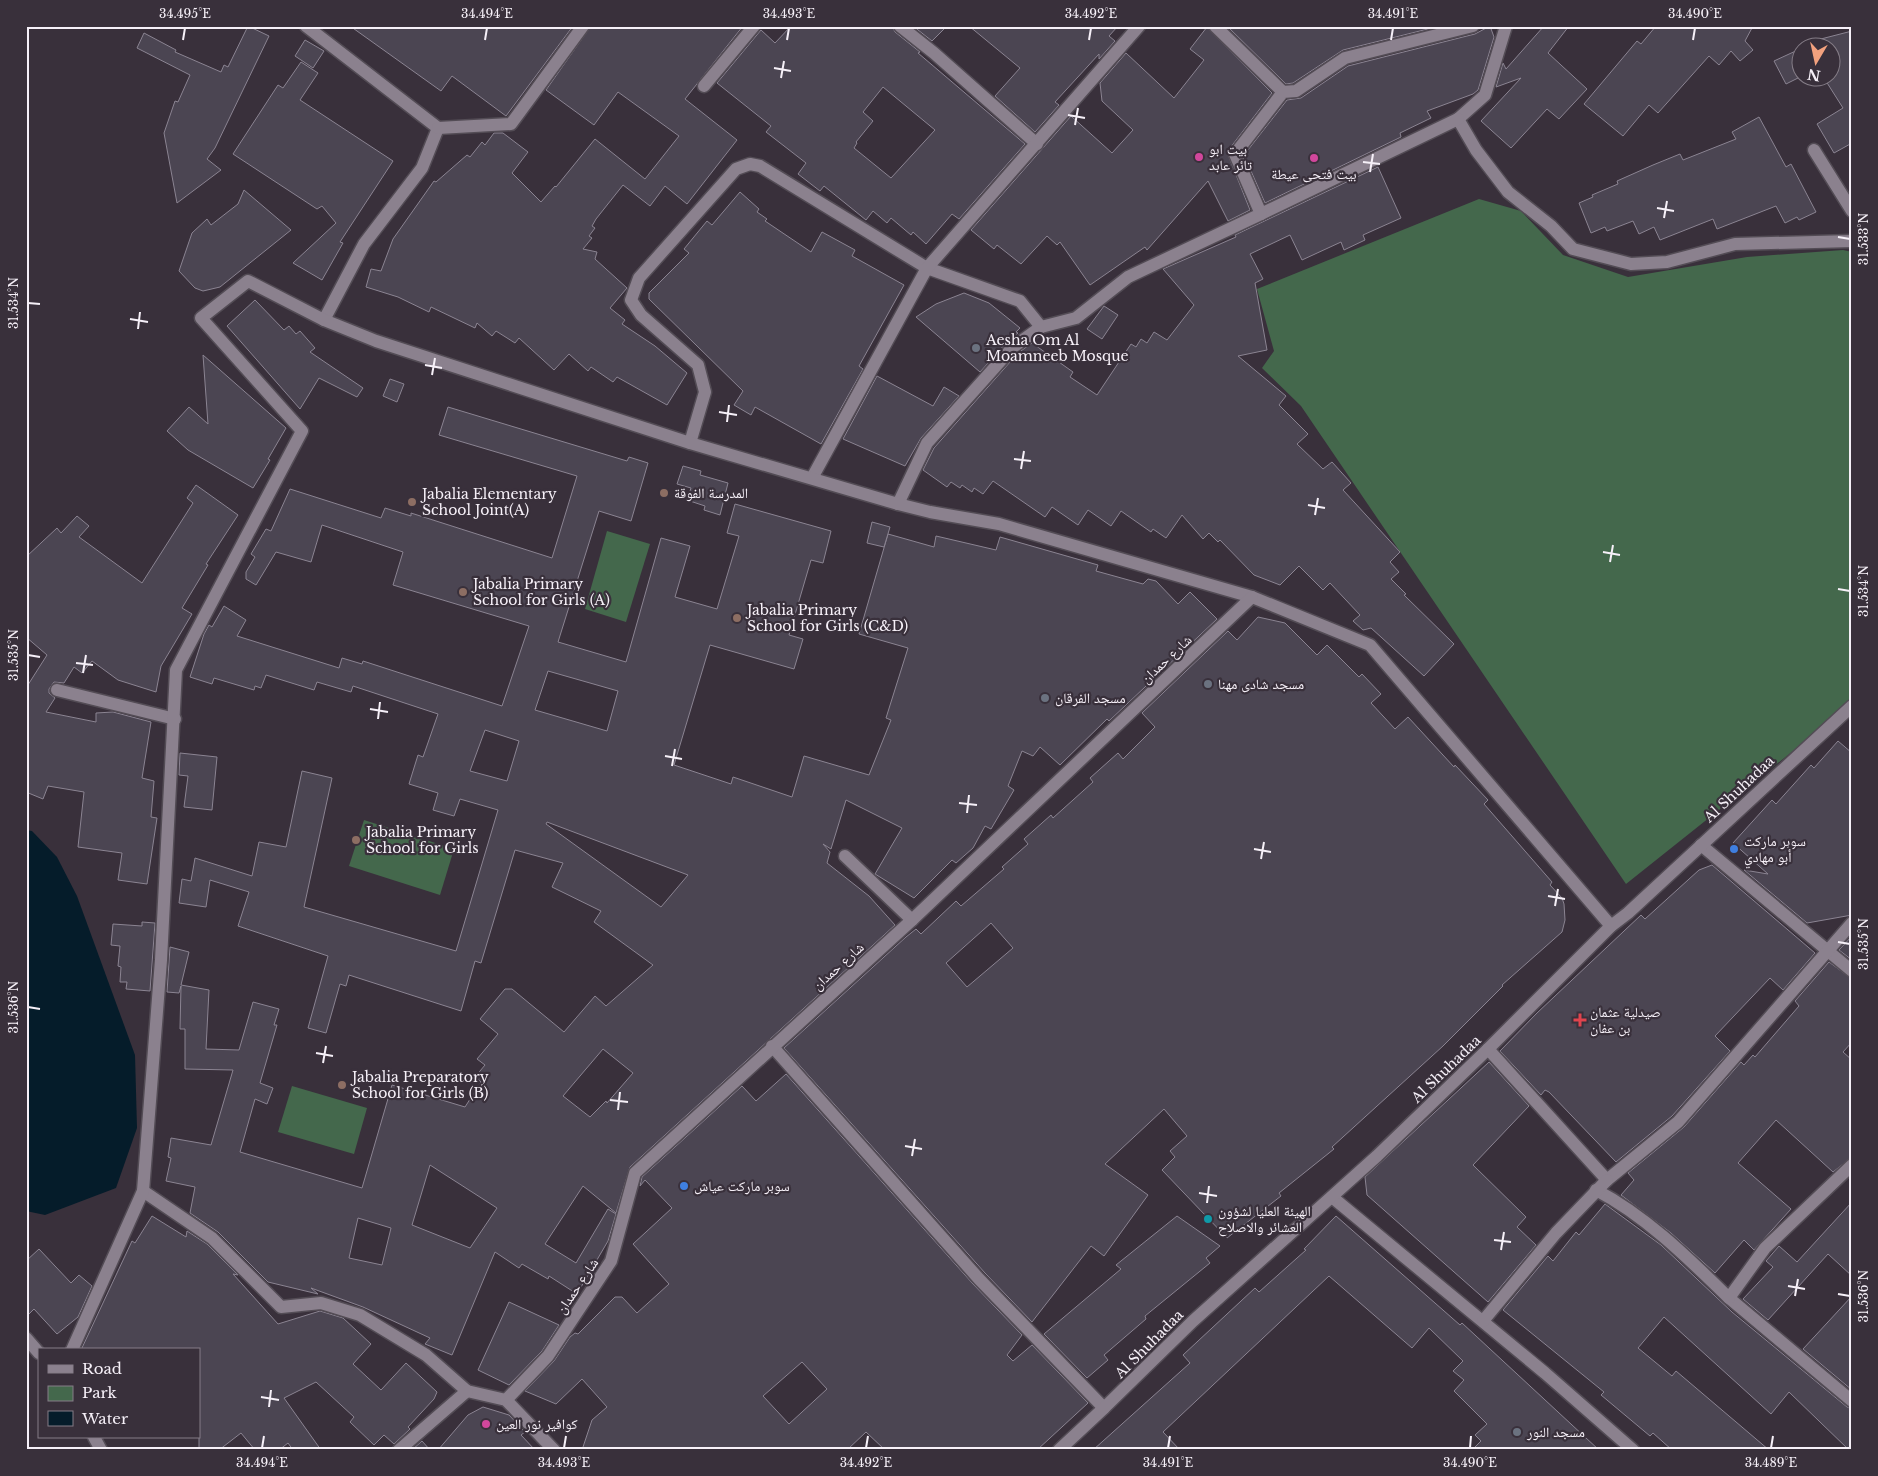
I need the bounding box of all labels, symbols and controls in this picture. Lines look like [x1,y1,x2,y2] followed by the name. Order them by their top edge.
[159,6,211,21] text: 34.495°E
[461,6,513,21] text: 34.494°E
[763,6,816,21] text: 34.493°E
[1065,6,1118,21] text: 34.492°E
[1368,6,1419,21] text: 34.491°E
[1668,6,1722,21] text: 34.490°E
[1790,38,1840,88] north arrow
[1806,65,1822,85] text: N
[1209,140,1252,174] place label: بيت ابو تائر عابد
[1193,151,1205,163] marker: بيت ابو تائر عابد
[1308,152,1320,164] marker: بيت فتحى عيطة
[1271,165,1357,183] place label: بيت فتحى عيطة
[1856,213,1871,265] text: 31.533°N
[6,277,21,329] text: 31.534°N
[985,331,1129,365] place label: Aesha Om Al Moamneeb Mosque
[970,342,982,354] marker: Aesha Om Al Moamneeb Mosque
[674,484,748,502] place label: المدرسة الفوقة
[420,485,557,519] place label: Jabalia Elementary School Joint(A)
[658,487,670,499] marker: المدرسة الفوقة
[406,496,418,508] marker: Jabalia Elementary School Joint(A)
[1856,565,1871,617] text: 31.534°N
[471,575,610,609] place label: Jabalia Primary School for Girls (A)
[457,586,469,598] marker: Jabalia Primary School for Girls (A)
[745,601,908,635] place label: Jabalia Primary School for Girls (C&D)
[731,612,743,624] marker: Jabalia Primary School for Girls (C&D)
[6,629,21,681] text: 31.535°N
[1137,631,1196,688] street label: شارع حمدان
[1218,675,1304,693] place label: مسجد شادى مهنا
[1202,678,1214,690] marker: مسجد شادى مهنا
[1055,689,1126,707] place label: مسجد الفرقان
[1039,692,1051,704] marker: مسجد الفرقان
[1699,752,1778,827] street label: Al Shuhadaa
[364,823,479,857] place label: Jabalia Primary School for Girls
[1744,832,1806,869] place label: سوبر ماركت أبو مهادي
[350,834,362,846] marker: Jabalia Primary School for Girls
[1728,843,1740,855] marker: سوبر ماركت أبو مهادي
[1856,918,1871,970] text: 31.535°N
[808,938,868,995] street label: شارع حمدان
[6,980,21,1033] text: 31.536°N
[1590,1003,1661,1037] place label: صيدلية عثمان بن عفان
[1574,1014,1586,1026] marker: صيدلية عثمان بن عفان
[1407,1031,1485,1107] street label: Al Shuhadaa
[350,1068,489,1102] place label: Jabalia Preparatory School for Girls (B)
[336,1079,348,1091] marker: Jabalia Preparatory School for Girls (B)
[694,1177,790,1195] place label: سوبر ماركت عياش
[678,1180,690,1192] marker: سوبر ماركت عياش
[1218,1202,1311,1237] place label: الهيئة العليا لشؤون العشائر والاصلاح
[1202,1213,1214,1225] marker: الهيئة العليا لشؤون العشائر والاصلاح
[552,1255,603,1318] street label: شارع حمدان
[1856,1269,1871,1322] text: 31.536°N
[1110,1306,1187,1383] street label: Al Shuhadaa
[38,1348,200,1438] legend
[82,1359,122,1378] text: Road
[82,1383,118,1402] text: Park
[81,1409,129,1428] text: Water
[496,1415,578,1433] place label: كوافير نور العين
[480,1418,492,1430] marker: كوافير نور العين
[1526,1423,1585,1441] place label: مسجد النور
[1511,1426,1523,1438] marker: مسجد النور
[236,1455,288,1470] text: 34.494°E
[538,1455,591,1470] text: 34.493°E
[840,1455,893,1470] text: 34.492°E
[1143,1455,1194,1470] text: 34.491°E
[1443,1455,1497,1470] text: 34.490°E
[1745,1455,1798,1470] text: 34.489°E

